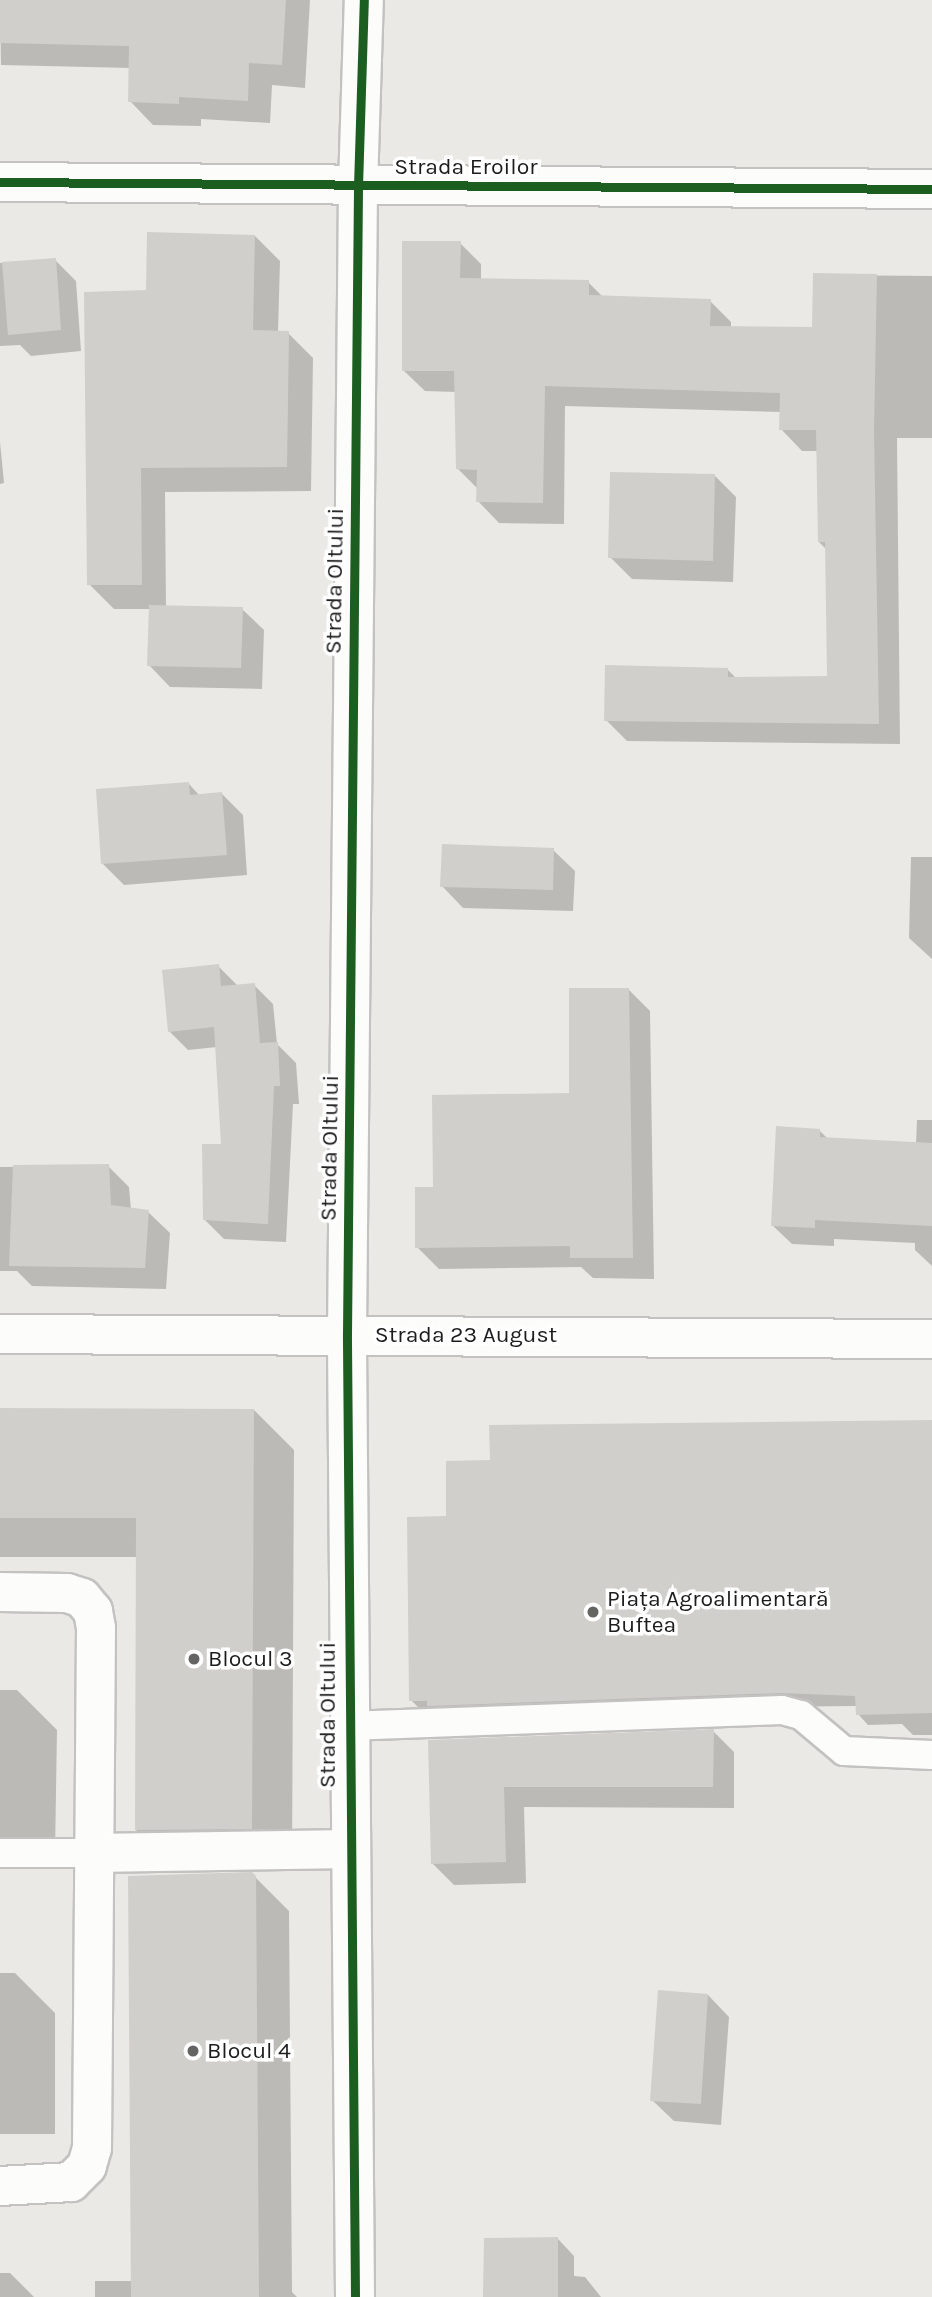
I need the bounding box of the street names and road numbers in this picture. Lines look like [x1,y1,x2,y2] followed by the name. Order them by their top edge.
[394,153,538,181] street label: Strada Eroilor
[320,508,350,654] street label: Strada Oltului
[315,1075,345,1221] street label: Strada Oltului
[375,1321,557,1349] street label: Strada 23 August
[314,1642,342,1788] street label: Strada Oltului

